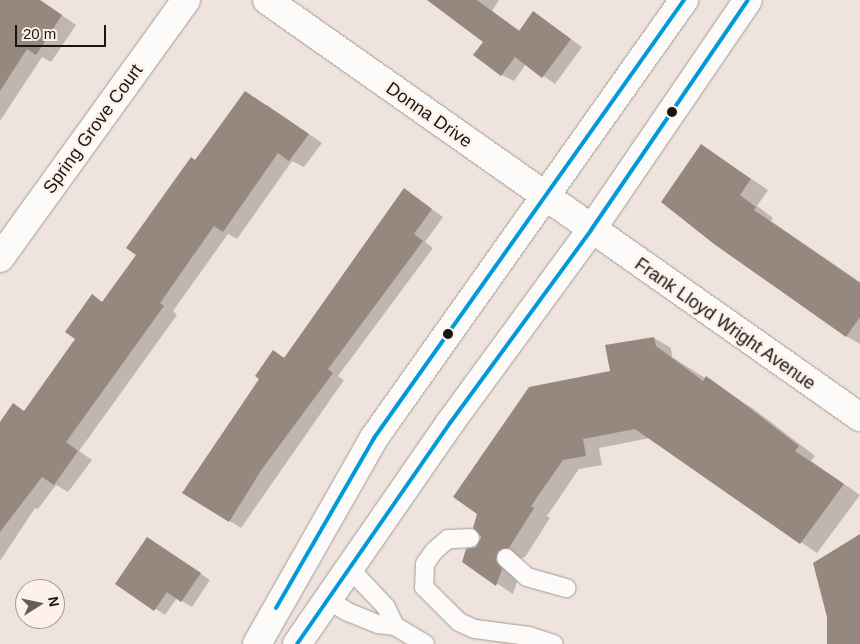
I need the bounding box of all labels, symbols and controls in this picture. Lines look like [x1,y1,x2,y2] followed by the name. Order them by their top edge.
[18,15,109,47] scale bar
[23,25,56,42] text: 20 m
[39,60,147,198] street label: Spring Grove Court
[382,77,476,153] street label: Donna Drive
[667,107,677,117] unlabelled marker
[630,253,820,395] street label: Frank Lloyd Wright Avenue
[443,329,453,339] unlabelled marker
[15,579,65,629] north arrow
[45,595,63,608] text: N

